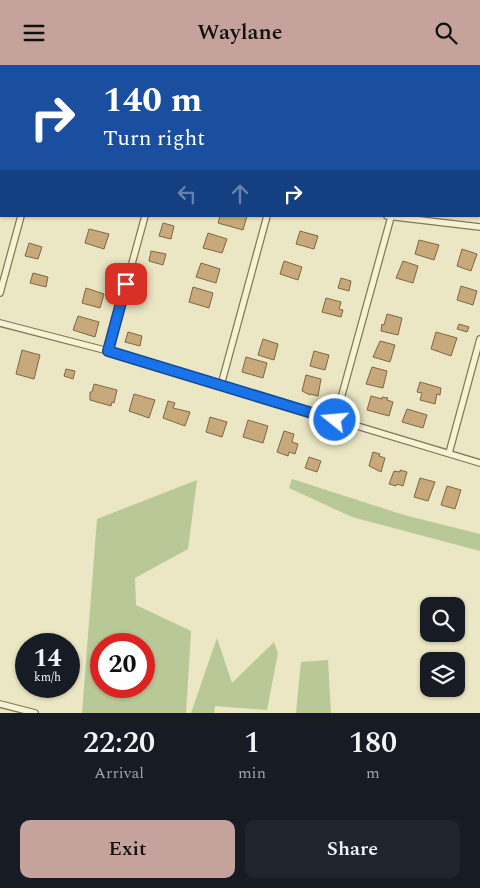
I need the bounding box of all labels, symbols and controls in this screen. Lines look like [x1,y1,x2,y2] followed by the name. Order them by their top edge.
[197,16,283,49] text: Waylane
[20,19,48,47] icon: menu
[432,19,460,47] icon: search
[103,74,202,127] text: 140 m
[20,85,85,150] icon: right
[103,122,205,155] text: Turn right
[173,180,201,208] icon: left
[226,180,254,208] icon: ahead
[279,180,307,208] icon: right
[105,263,147,305] pin
[112,270,140,298] icon: arrive
[308,393,360,445] position arrow
[420,597,465,697] map controls
[420,597,465,642] button: search
[90,633,155,698] speed limit sign: 20
[33,640,62,678] text: 14
[420,652,465,697] button: layers
[34,668,61,687] text: km/h
[83,720,155,766] text: 22:20
[244,720,260,766] text: 1
[349,720,397,766] text: 180
[94,761,144,785] text: Arrival
[238,761,266,785] text: min
[366,761,380,785] text: m
[20,820,235,878] button: Exit
[245,820,460,878] button: Share

